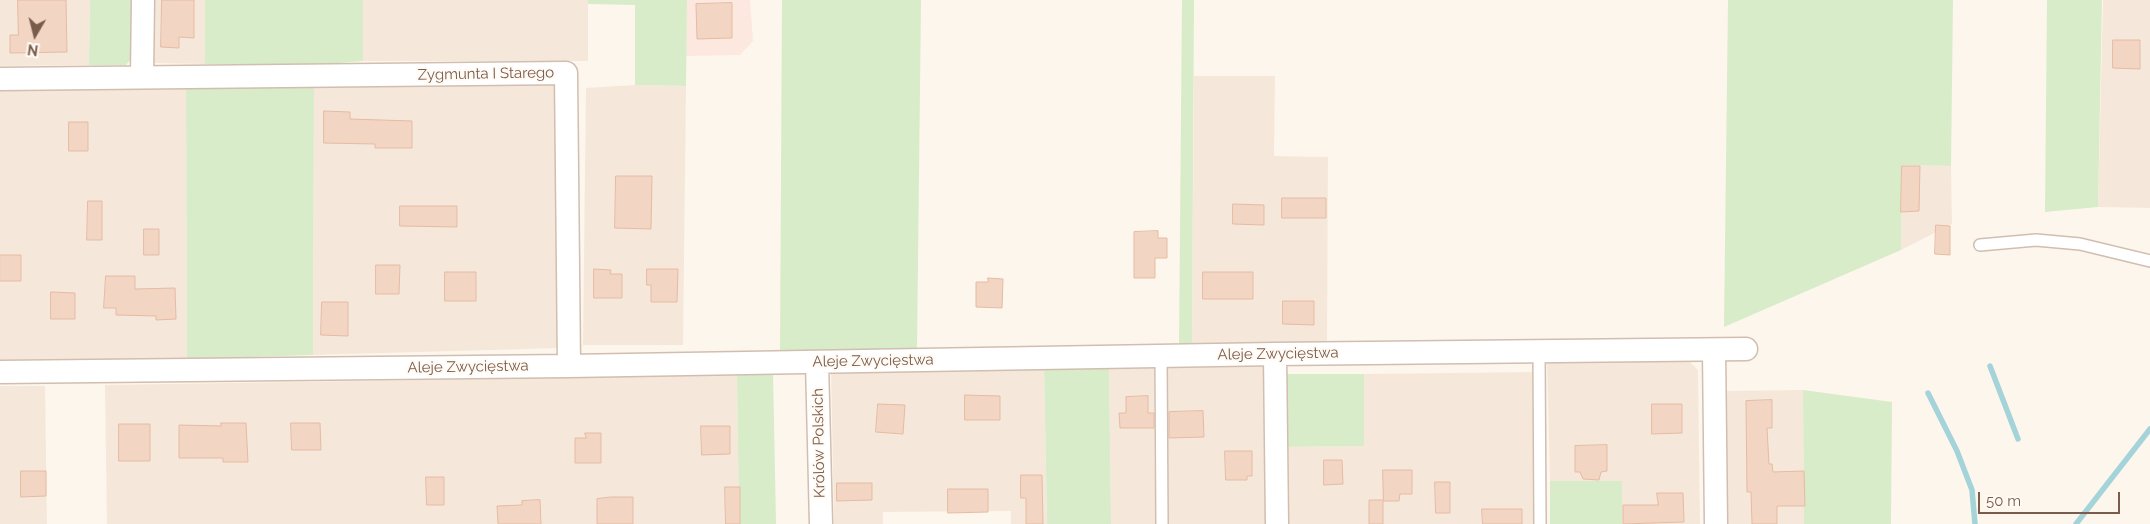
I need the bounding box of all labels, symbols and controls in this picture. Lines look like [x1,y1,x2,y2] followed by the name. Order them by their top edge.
[10,10,60,60] north arrow
[27,41,39,59] text: N
[418,64,554,84] street label: Zygmunta I Starego
[1217,344,1339,364] street label: Aleje Zwycięstwa
[812,351,934,371] street label: Aleje Zwycięstwa
[407,357,529,377] street label: Aleje Zwycięstwa
[809,388,829,498] street label: Królów Polskich
[1980,482,2122,514] scale bar
[1986,492,2021,510] text: 50 m

